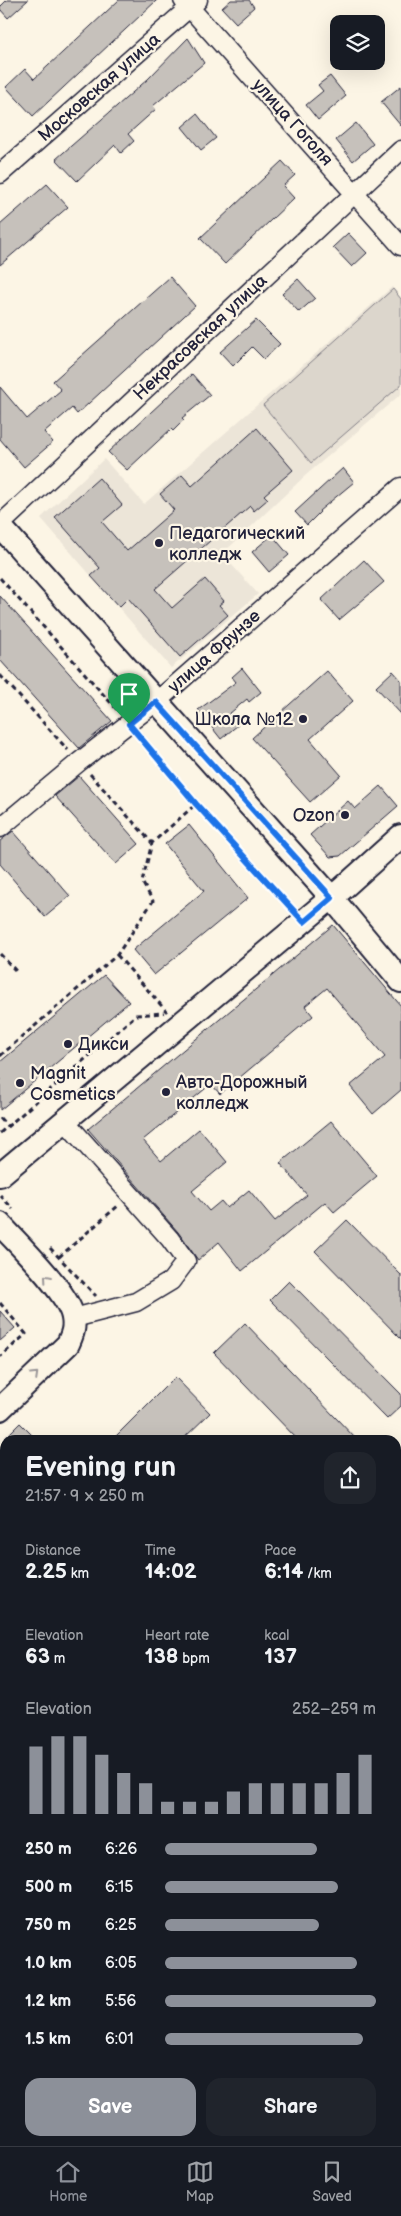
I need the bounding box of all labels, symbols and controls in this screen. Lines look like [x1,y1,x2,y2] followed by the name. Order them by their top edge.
[330,15,385,70] map controls
[330,15,385,70] button: layers
[34,28,165,146] street label: Московская улица
[248,74,337,170] street label: улица Гоголя
[129,270,272,405] street label: Некрасовская улица
[169,523,305,565] place label: Педагогический колледж
[153,537,165,549] marker: Педагогический колледж
[164,605,265,697] street label: улица Фрунзе
[108,673,150,724] pin
[115,680,143,708] icon: arrive
[194,709,293,730] place label: Школа №12
[297,713,309,725] marker: Школа №12
[293,805,335,826] place label: Ozon
[339,809,351,821] marker: Ozon
[78,1034,129,1055] place label: Дикси
[62,1038,74,1050] marker: Дикси
[30,1063,116,1105] place label: Magnit Cosmetics
[175,1072,308,1114] place label: Авто-Дорожный колледж
[14,1077,26,1089] marker: Magnit Cosmetics
[160,1086,172,1098] marker: Авто-Дорожный колледж
[44,1275,53,1284] one-way arrow
[30,1372,39,1381] one-way arrow
[25,1451,176,1484] text: Evening run
[324,1452,376,1504] button: share
[25,1487,144,1506] text: 21:57 · 9 × 250 m
[25,1542,81,1559] text: Distance
[145,1542,176,1559] text: Time
[264,1542,296,1559] text: Pace
[25,1559,67,1584] text: 2.25
[145,1559,197,1584] text: 14:02
[264,1559,303,1584] text: 6:14
[67,1565,89,1582] text: km
[303,1565,332,1582] text: /km
[25,1627,83,1644] text: Elevation
[145,1627,209,1644] text: Heart rate
[264,1627,289,1644] text: kcal
[25,1644,50,1669] text: 63
[145,1644,178,1669] text: 138
[264,1644,297,1669] text: 137
[50,1650,65,1667] text: m
[178,1650,210,1667] text: bpm
[25,1700,92,1719] text: Elevation
[292,1700,376,1719] text: 252–259 m
[25,1840,72,1859] text: 250 m
[105,1840,137,1859] text: 6:26
[25,1878,72,1897] text: 500 m
[105,1878,133,1897] text: 6:15
[25,1916,71,1935] text: 750 m
[105,1916,137,1935] text: 6:25
[25,1954,72,1973] text: 1.0 km
[105,1954,137,1973] text: 6:05
[25,1992,71,2011] text: 1.2 km
[105,1992,136,2011] text: 5:56
[25,2030,71,2049] text: 1.5 km
[105,2030,134,2049] text: 6:01
[25,2078,196,2136] button: Save
[206,2078,376,2136] button: Share
[49,2158,87,2205] tab: Home
[186,2158,214,2205] tab: Map
[312,2158,352,2205] tab: Saved

